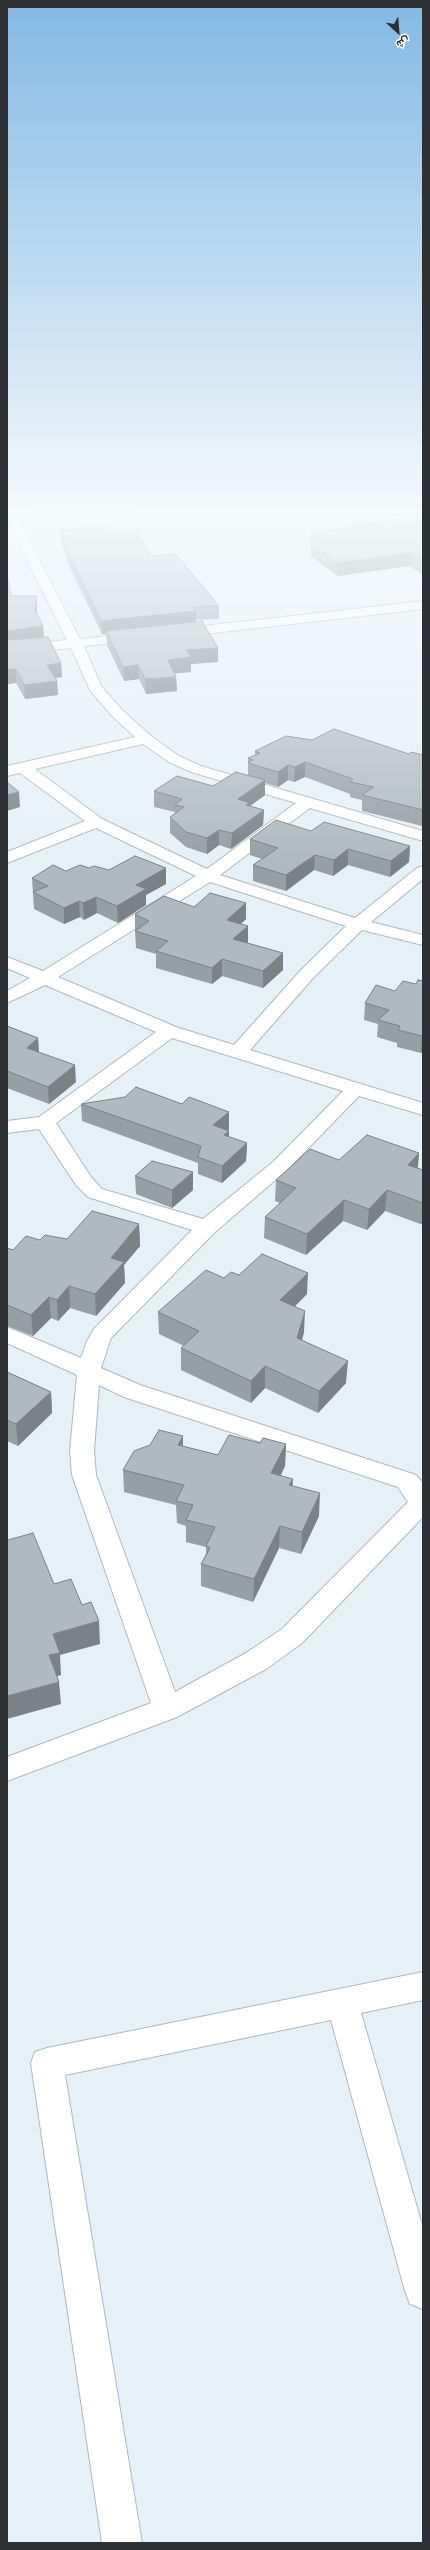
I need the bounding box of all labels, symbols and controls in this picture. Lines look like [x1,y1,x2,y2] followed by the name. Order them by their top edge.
[378,12,418,52] north arrow
[394,33,413,53] text: ش

